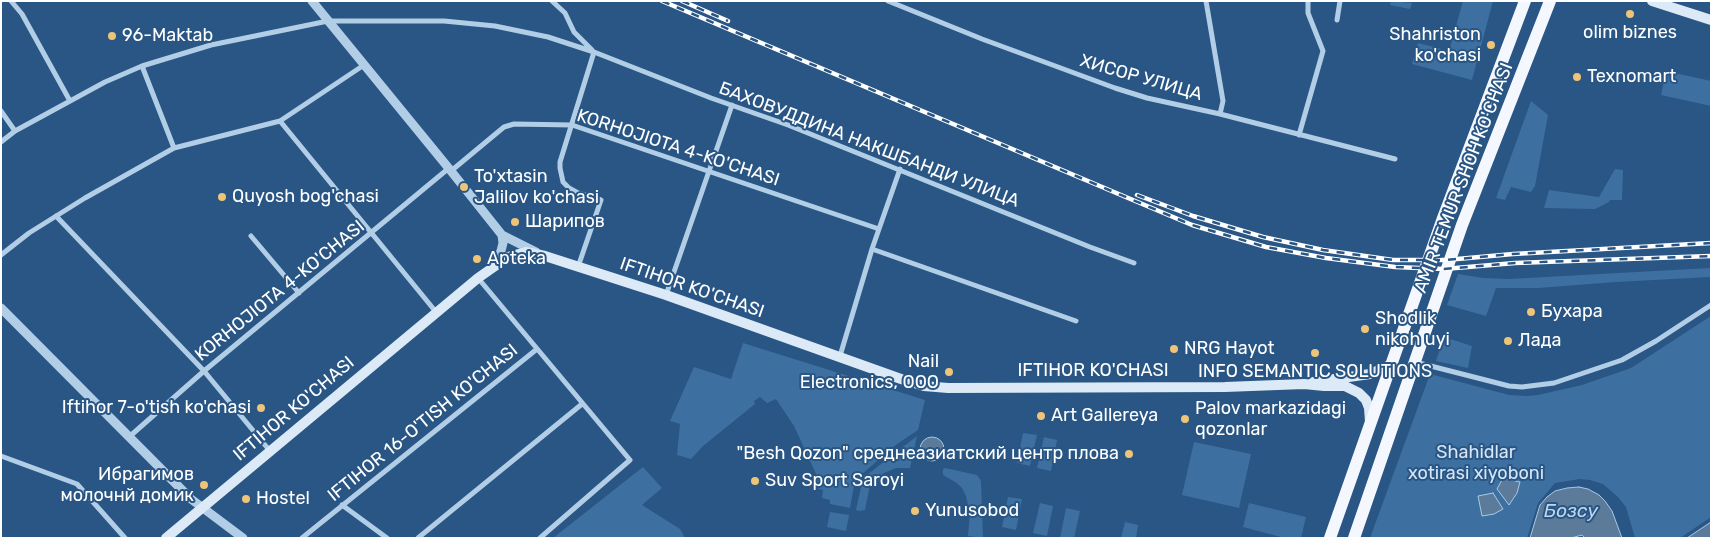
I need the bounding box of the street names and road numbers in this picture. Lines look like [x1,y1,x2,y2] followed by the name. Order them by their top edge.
[1077,50,1205,106] street label: ХИСОР УЛИЦА
[1410,60,1518,296] street label: AMIR TEMUR SHOH KO'CHASI
[716,78,1022,212] street label: БАХОВУДДИНА НАКШБАНДИ УЛИЦА
[574,105,782,191] street label: KORHOJIOTA 4-KO'CHASI
[191,216,369,366] street label: KORHOJIOTA 4-KO'CHASI
[617,253,767,323] street label: IFTIHOR KO'CHASI
[324,340,522,506] street label: IFTIHOR 16-O'TISH KO'CHASI
[229,352,359,466] street label: IFTIHOR KO'CHASI
[1017,360,1169,382] street label: IFTIHOR KO'CHASI

